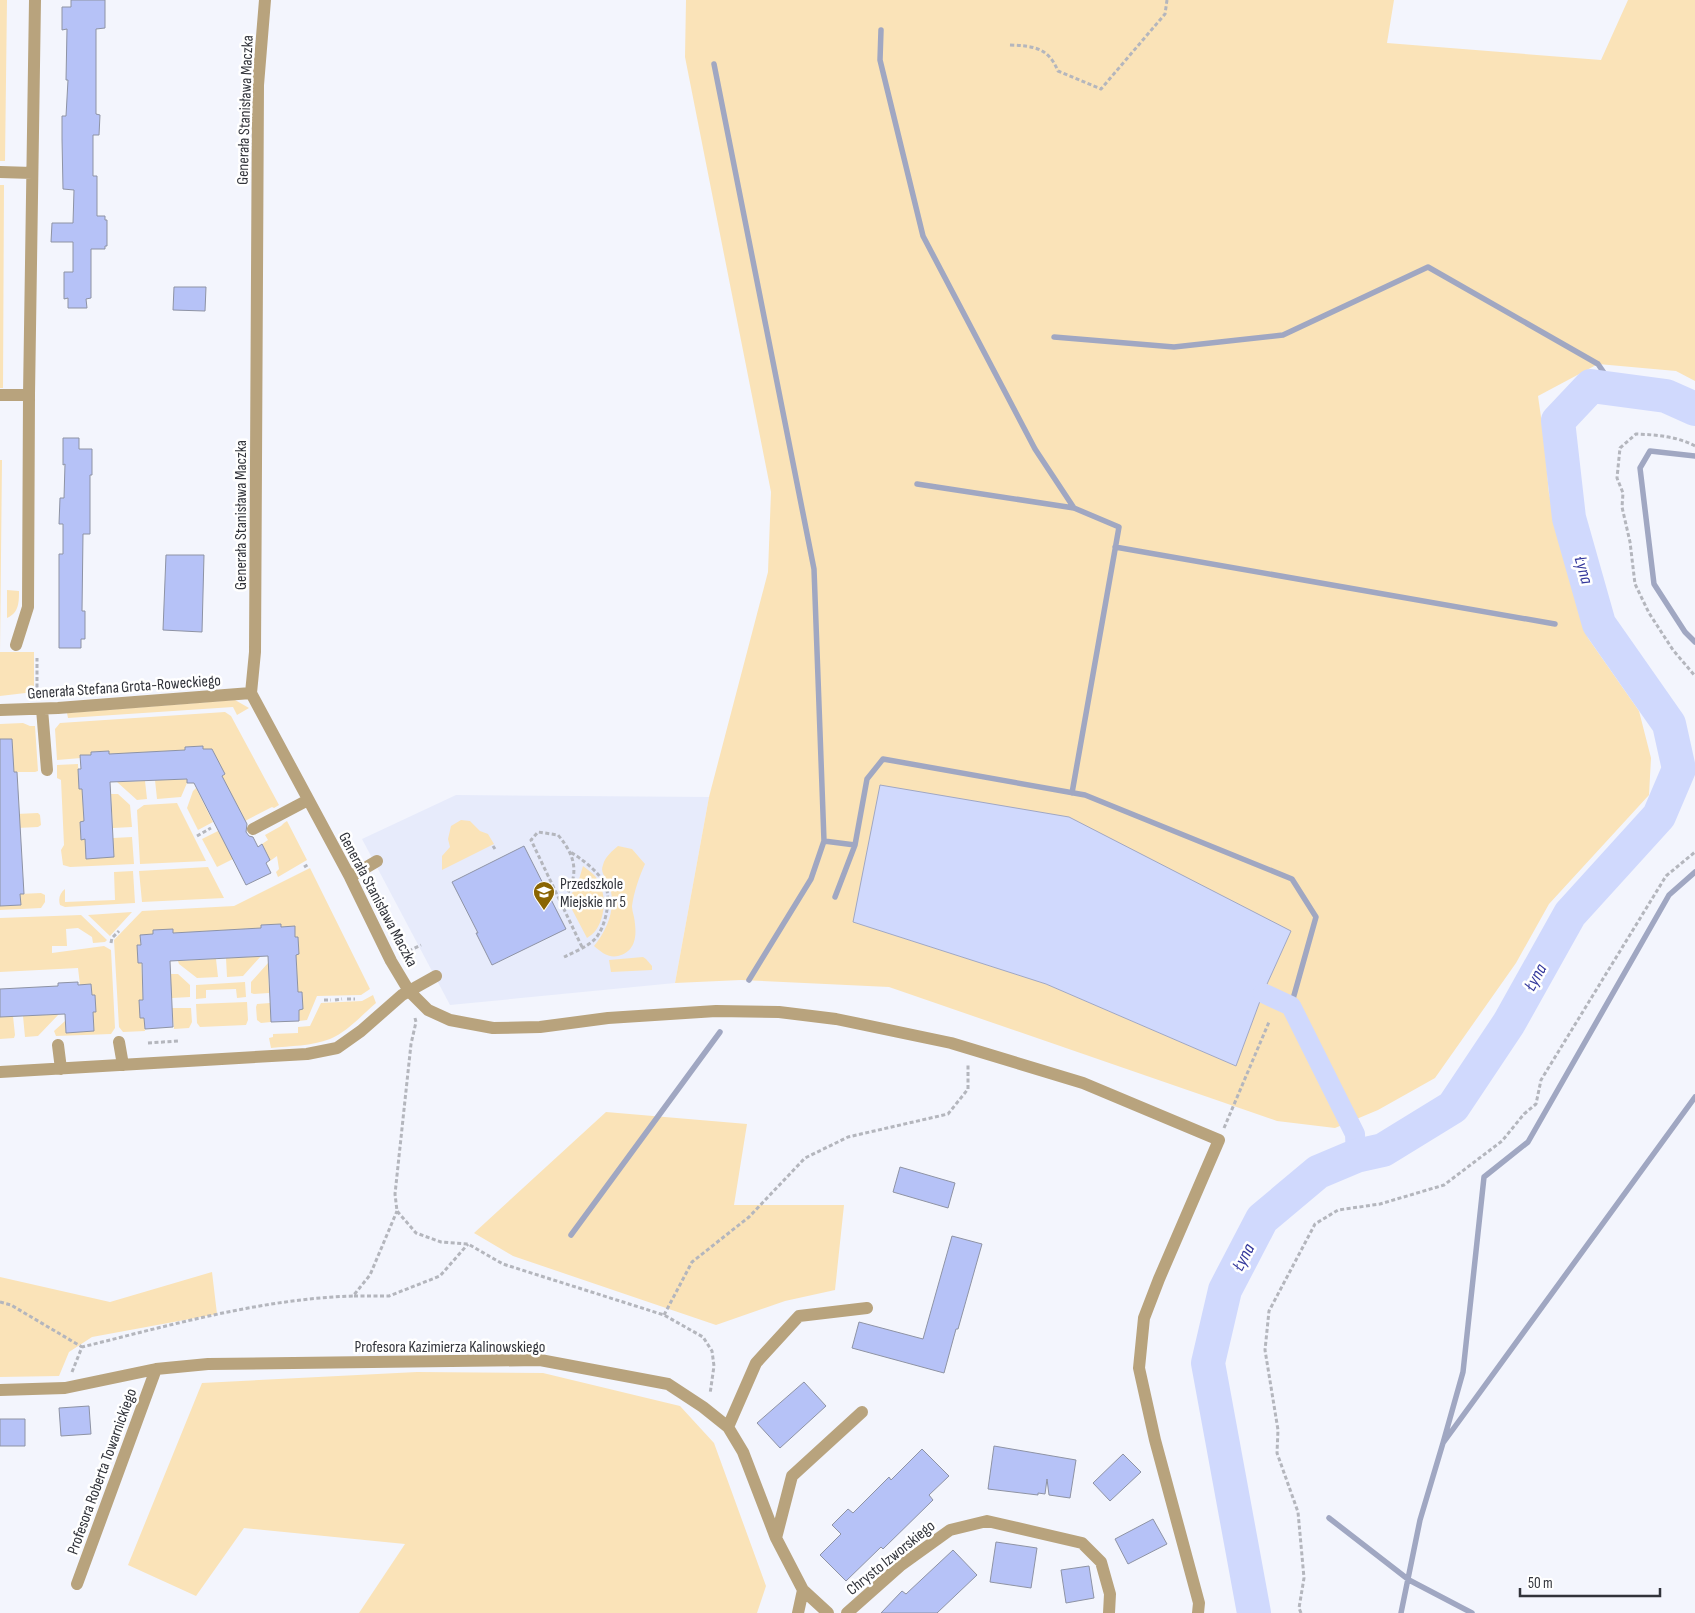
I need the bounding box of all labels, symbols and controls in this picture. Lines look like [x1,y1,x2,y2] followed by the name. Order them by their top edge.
[233,35,258,185] street label: Generała Stanisława Maczka
[232,440,251,590] street label: Generała Stanisława Maczka
[1570,554,1598,587] water label: Łyna
[27,671,222,704] street label: Generała Stefana Grota-Roweckiego
[334,829,421,970] street label: Generała Stanisława Maczka
[560,875,626,912] place label: Przedszkole Miejskie nr 5
[532,880,556,911] school or university icon: Przedszkole Miejskie nr 5
[1520,959,1552,994] water label: Łyna
[1228,1239,1260,1274] water label: Łyna
[355,1338,545,1357] street label: Profesora Kazimierza Kalinowskiego
[64,1386,141,1557] street label: Profesora Roberta Towarnickiego
[843,1517,939,1600] street label: Chrysto Izworskiego
[1520,1566,1660,1598] scale bar
[1528,1574,1553,1593] text: 50 m

